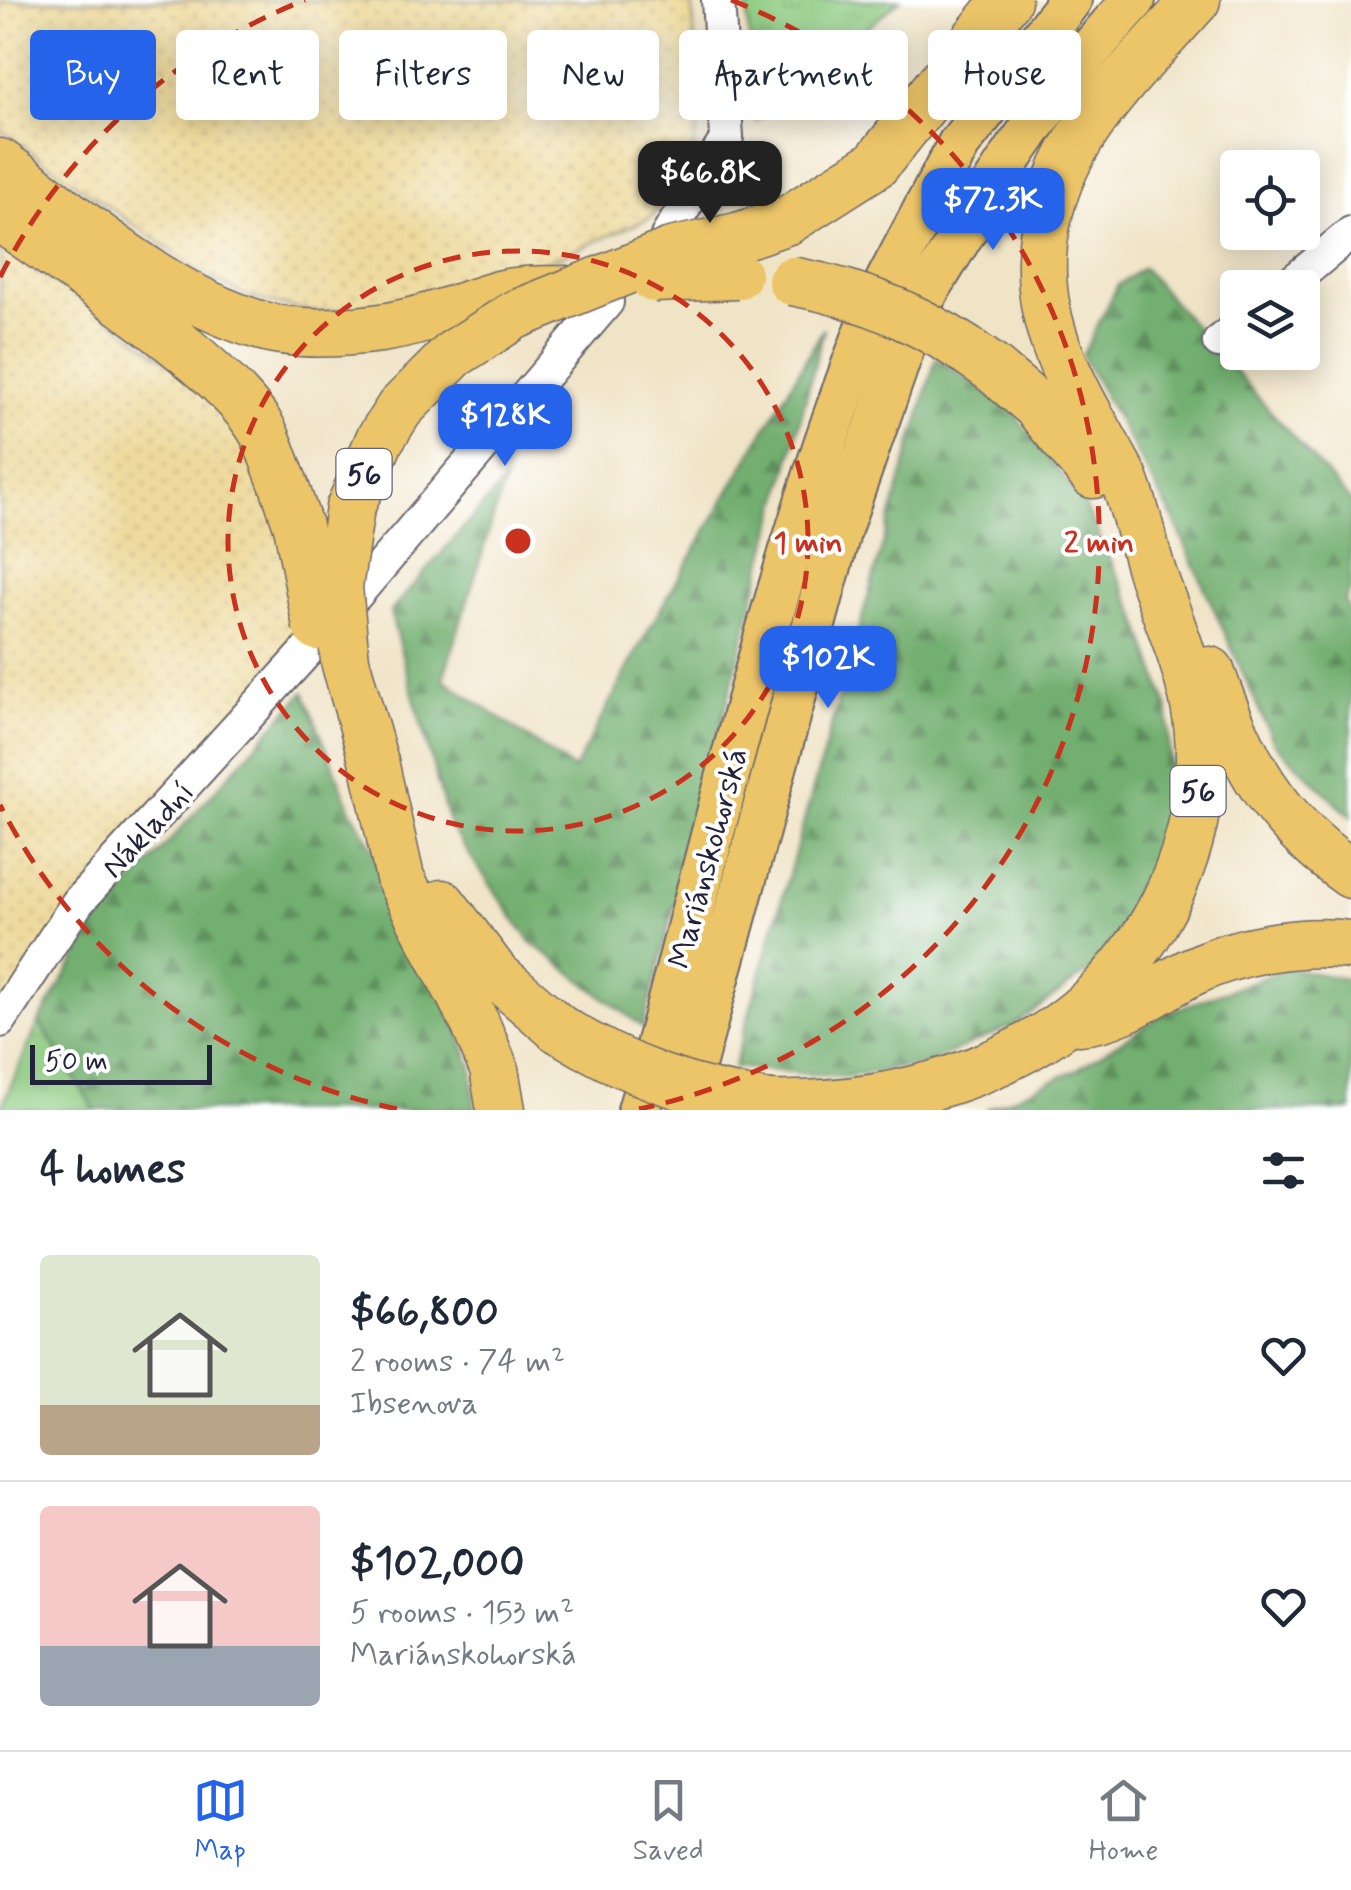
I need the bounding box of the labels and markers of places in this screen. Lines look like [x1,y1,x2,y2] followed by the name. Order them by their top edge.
[629,141,791,226] pin: $66.8K
[912,168,1074,253] pin: $72.3K
[435,384,575,469] pin: $128K
[500,523,536,559] centre of rings
[758,626,898,711] pin: $102K

